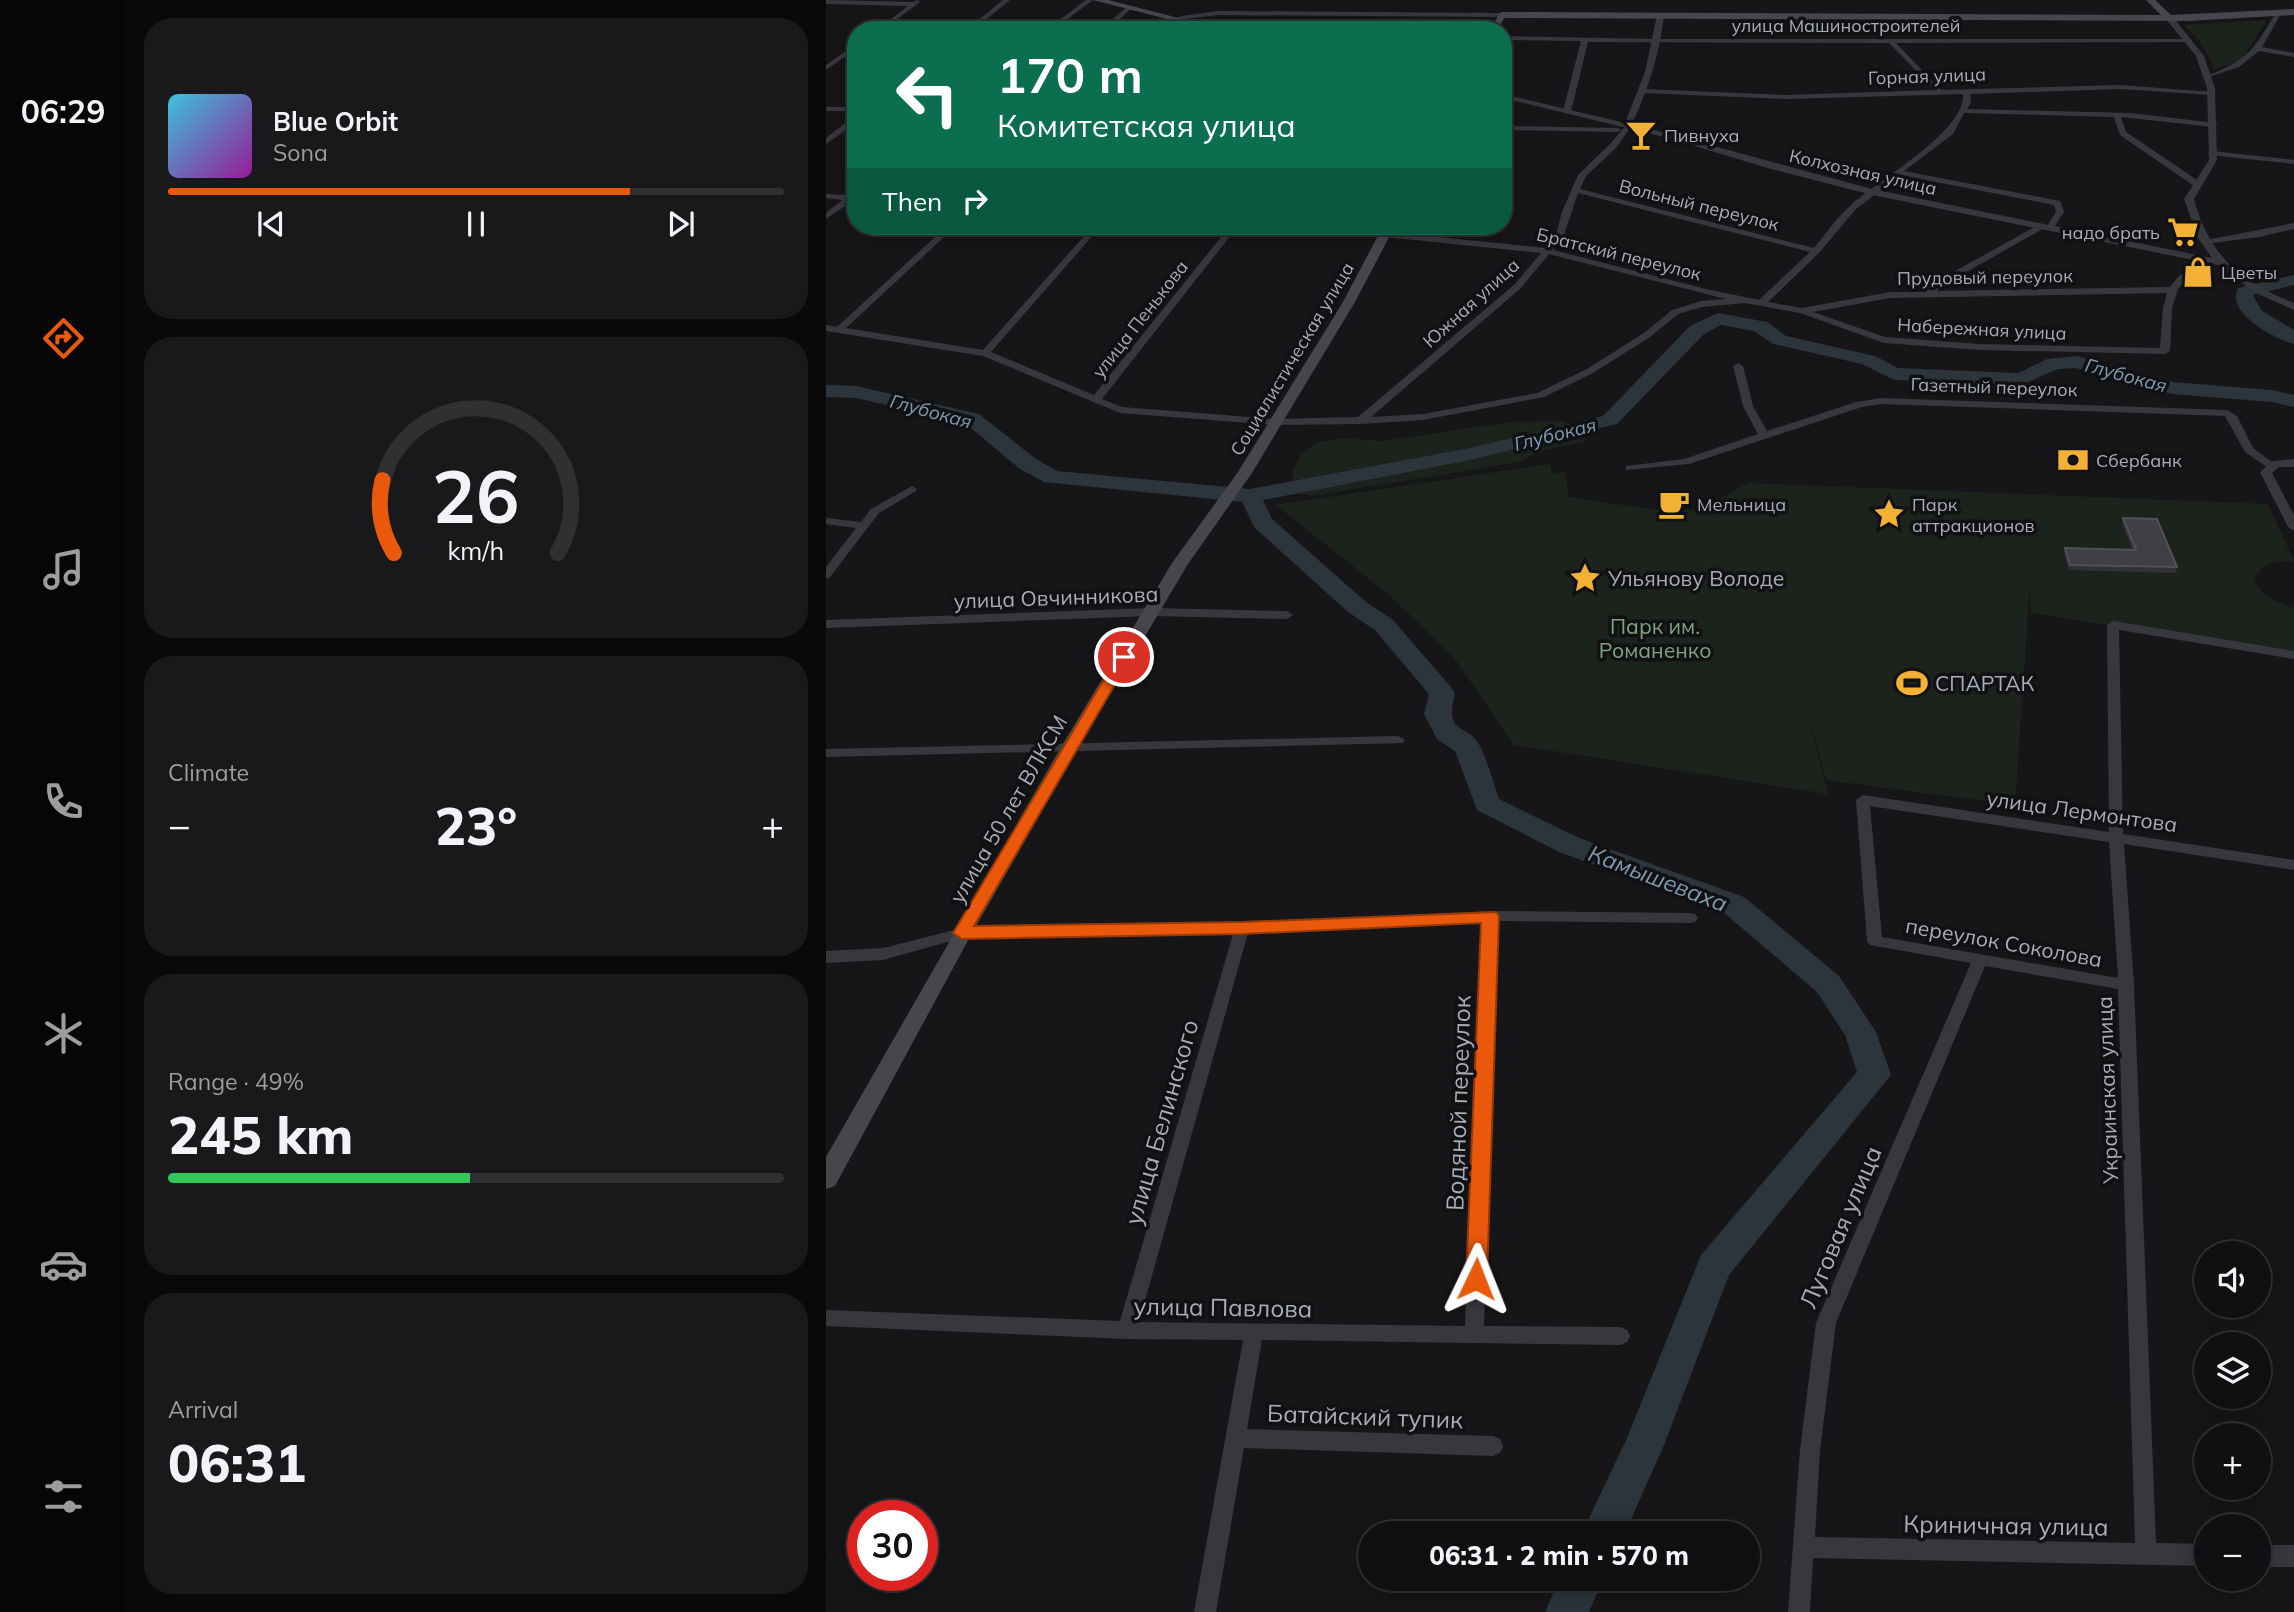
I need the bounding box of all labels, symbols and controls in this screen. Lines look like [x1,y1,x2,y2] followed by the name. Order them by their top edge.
[1731,14,1961,37] street label: улица Машиностроителей
[997,44,1143,105] text: 170 m
[882,49,973,140] icon: left
[1868,62,1986,90] street label: Горная улица
[21,91,105,131] text: 06:29
[273,105,398,138] text: Blue Orbit
[997,105,1296,145] text: Комитетская улица
[1624,118,1658,152] bar icon: Пивнуха
[1664,124,1740,147] place label: Пивнуха
[273,138,328,167] text: Sona
[1787,144,1939,200] street label: Колхозная улица
[1617,174,1782,236] street label: Вольный переулок
[956,182,994,220] icon: right
[882,185,942,218] text: Then
[252,205,290,243] icon: previous
[457,205,495,243] icon: pause
[662,205,700,243] icon: next
[2166,215,2200,249] supermarket icon: надо брать
[2062,221,2160,244] place label: надо брать
[1534,222,1704,286] street label: Братский переулок
[1418,254,1524,352] street label: Южная улица
[2181,255,2215,289] shop icon: Цветы
[1087,256,1193,382] street label: улица Пенькова
[1225,258,1359,460] street label: Социалистическая улица
[2221,261,2277,284] place label: Цветы
[1897,264,2073,290] street label: Прудовый переулок
[1897,313,2067,345] street label: Набережная улица
[39,314,88,363] icon: directions
[2083,353,2169,397] water label: Глубокая
[1910,373,2078,401] street label: Газетный переулок
[888,389,974,433] water label: Глубокая
[1512,412,1598,456] water label: Глубокая
[2056,443,2090,477] bank icon: Сбербанк
[2096,449,2182,472] place label: Сбербанк
[432,451,520,542] text: 26
[1657,487,1691,521] cafe icon: Мельница
[1697,493,1786,516] place label: Мельница
[1912,493,2035,537] place label: Парк аттракционов
[1872,497,1906,531] place icon: Парк аттракционов
[448,535,504,566] text: km/h
[39,545,88,594] icon: music
[1568,561,1602,595] place icon: Ульянову Володе
[1607,565,1784,591] place label: Ульянову Володе
[953,580,1159,614] street label: улица Овчинникова
[1599,613,1711,663] park label: Парк им. Романенко
[1094,627,1154,687] pin
[1105,638,1143,676] icon: arrive
[1895,666,1929,700] sports icon: СПАРТАК
[1935,670,2035,696] place label: СПАРТАК
[944,710,1072,908] street label: улица 50 лет ВЛКСМ
[168,758,249,787] text: Climate
[39,777,88,826] icon: phone
[1985,785,2179,837] street label: улица Лермонтова
[435,793,517,858] text: 23°
[168,801,191,849] text: −
[761,801,784,849] text: +
[1584,838,1732,918] water label: Камышеваха
[1904,912,2104,972] street label: переулок Соколова
[1439,995,1477,1211] street label: Водяной переулок
[2091,996,2123,1185] street label: Украинская улица
[39,1009,88,1058] icon: climate
[1117,1016,1205,1228] street label: улица Белинского
[168,1067,304,1096] text: Range · 49%
[168,1102,353,1167] text: 245 km
[1792,1141,1888,1313] street label: Луговая улица
[39,1240,88,1289] icon: car
[2194,1241,2271,1591] map controls
[2194,1241,2271,1318] button: sound
[1439,1242,1513,1316] position arrow
[1133,1290,1313,1324] street label: улица Павлова
[2194,1332,2271,1409] button: layers
[168,1395,238,1424] text: Arrival
[1267,1398,1464,1434] street label: Батайский тупик
[2194,1423,2271,1500] button: +
[168,1430,306,1495] text: 06:31
[39,1472,88,1521] icon: filters
[847,1500,938,1591] speed limit sign: 30
[1903,1508,2109,1542] street label: Криничная улица
[2194,1514,2271,1591] button: −
[1429,1539,1689,1572] text: 06:31 · 2 min · 570 m

